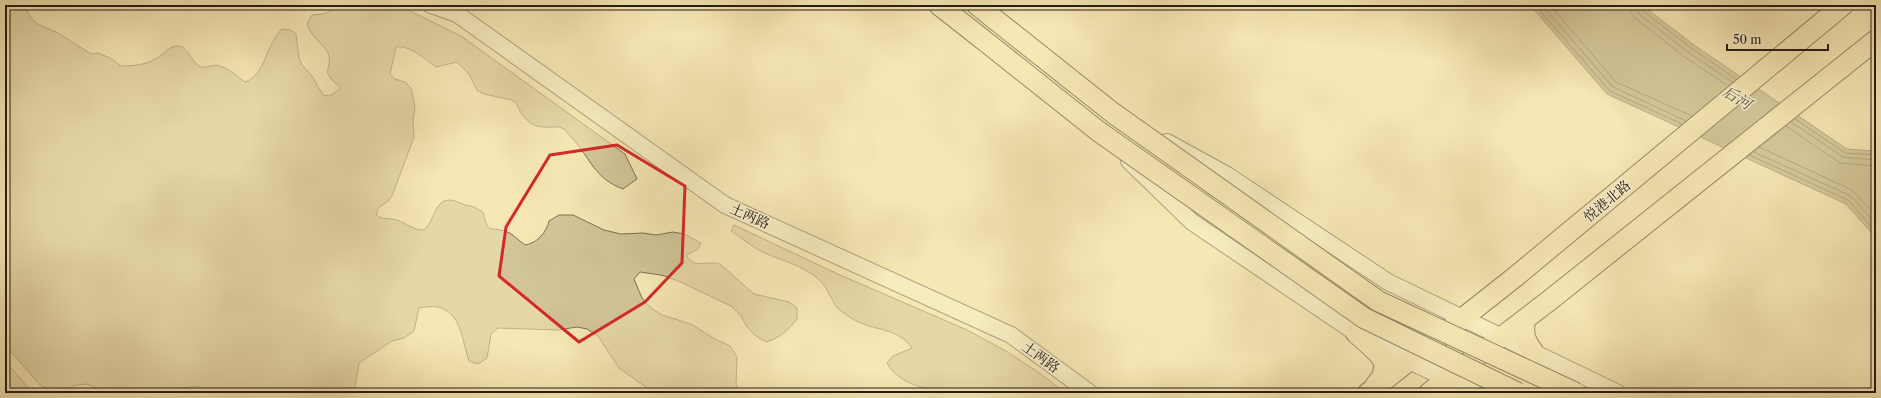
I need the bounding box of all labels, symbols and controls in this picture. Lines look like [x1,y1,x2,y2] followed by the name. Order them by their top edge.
[1727,26,1828,52] scale bar
[1733,32,1762,47] text: 50 m
[1720,82,1758,115] water label: 后河
[1580,176,1634,226] street label: 悦港北路
[727,199,773,233] street label: 土两路
[1019,337,1063,377] street label: 土两路

